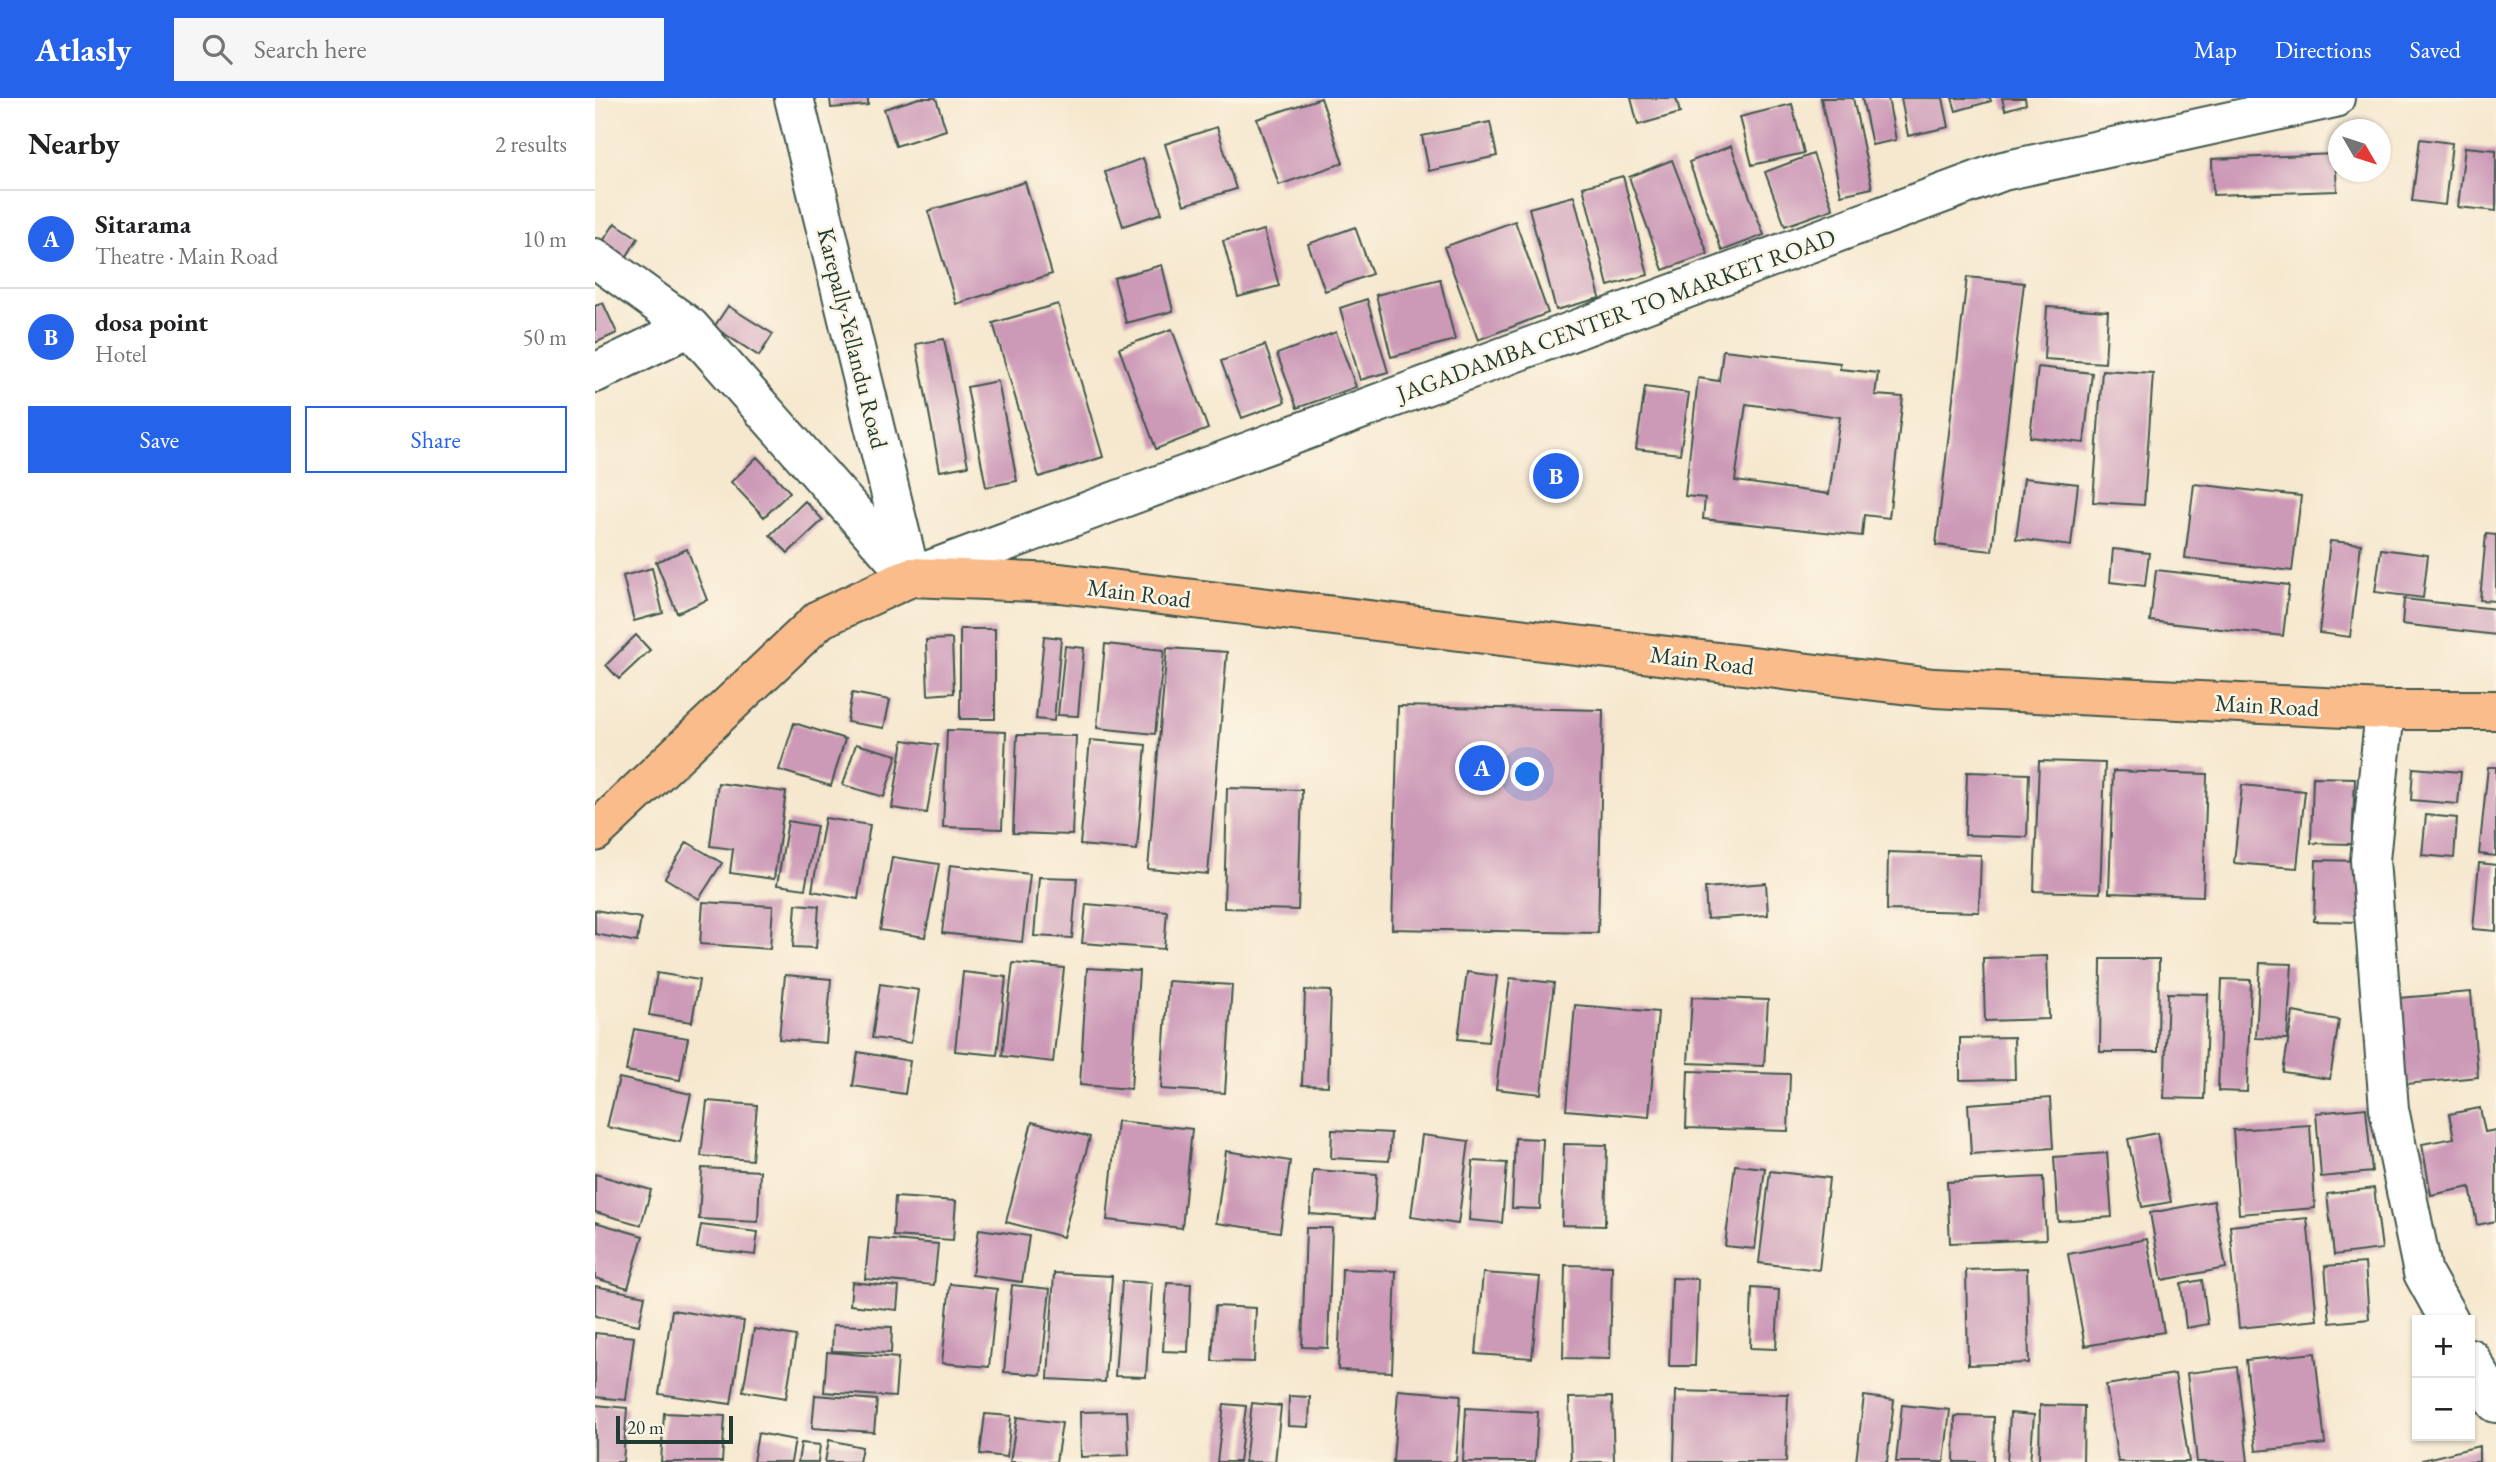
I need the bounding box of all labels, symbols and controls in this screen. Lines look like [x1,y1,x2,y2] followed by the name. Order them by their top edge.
[174,18,664,81] search box
[35,28,132,71] text: Atlasly
[198,30,236,68] icon: search
[254,32,367,66] text: Search here
[2194,34,2237,65] text: Map
[2275,34,2372,65] text: Directions
[2410,34,2461,65] text: Saved
[2328,119,2391,182] north arrow
[28,124,120,163] text: Nearby
[495,129,567,159] text: 2 results
[95,207,191,241] text: Sitarama
[1391,221,1840,410] street label: JAGADAMBA CENTER TO MARKET ROAD
[43,224,59,254] text: A
[522,224,567,254] text: 10 m
[811,224,896,452] street label: Karepally-Yellandu Road
[95,241,278,271] text: Theatre · Main Road
[95,305,208,339] text: dosa point
[44,322,58,352] text: B
[522,322,567,352] text: 50 m
[95,339,147,369] text: Hotel
[28,406,291,473] button: Save
[305,406,567,473] button: Share
[1533,450,1579,502] pin: B
[1085,571,1193,615] street label: Main Road
[1648,638,1756,682] street label: Main Road
[2214,687,2321,723] street label: Main Road
[1459,742,1505,794] pin: A
[1510,757,1544,791] your location
[2412,1315,2475,1441] map controls
[2412,1315,2475,1378] button: +
[2412,1378,2475,1441] button: −
[616,1413,733,1445] scale bar
[627,1415,664,1440] text: 20 m

